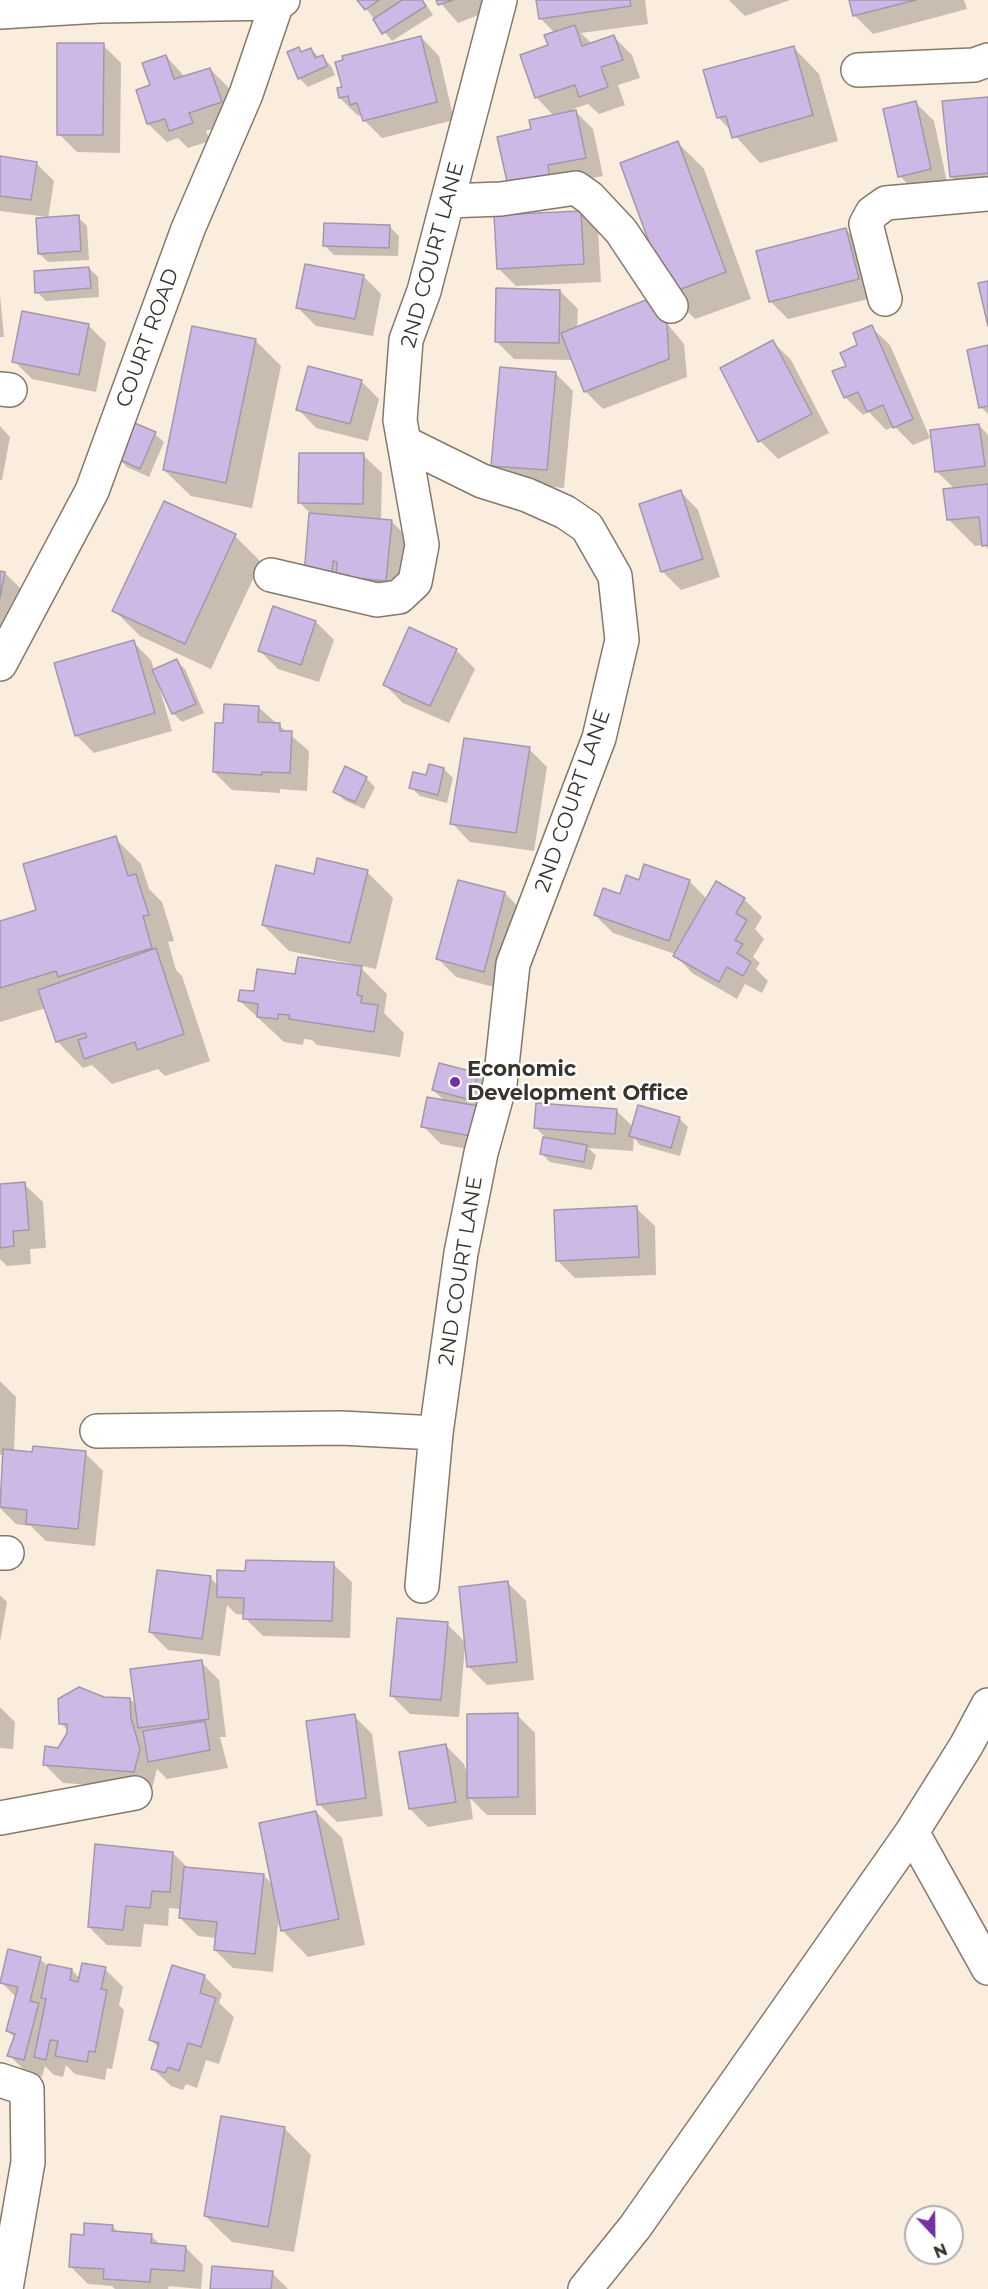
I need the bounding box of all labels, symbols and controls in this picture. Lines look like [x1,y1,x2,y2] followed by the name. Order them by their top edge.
[396,159,470,351] street label: 2ND COURT LANE
[111,265,185,411] street label: COURT ROAD
[530,706,616,896] street label: 2ND COURT LANE
[467,1057,688,1107] place label: Economic Development Office
[448,1075,462,1089] marker: Economic Development Office
[434,1175,488,1367] street label: 2ND COURT LANE
[904,2205,964,2265] north arrow
[931,2239,950,2262] text: N

